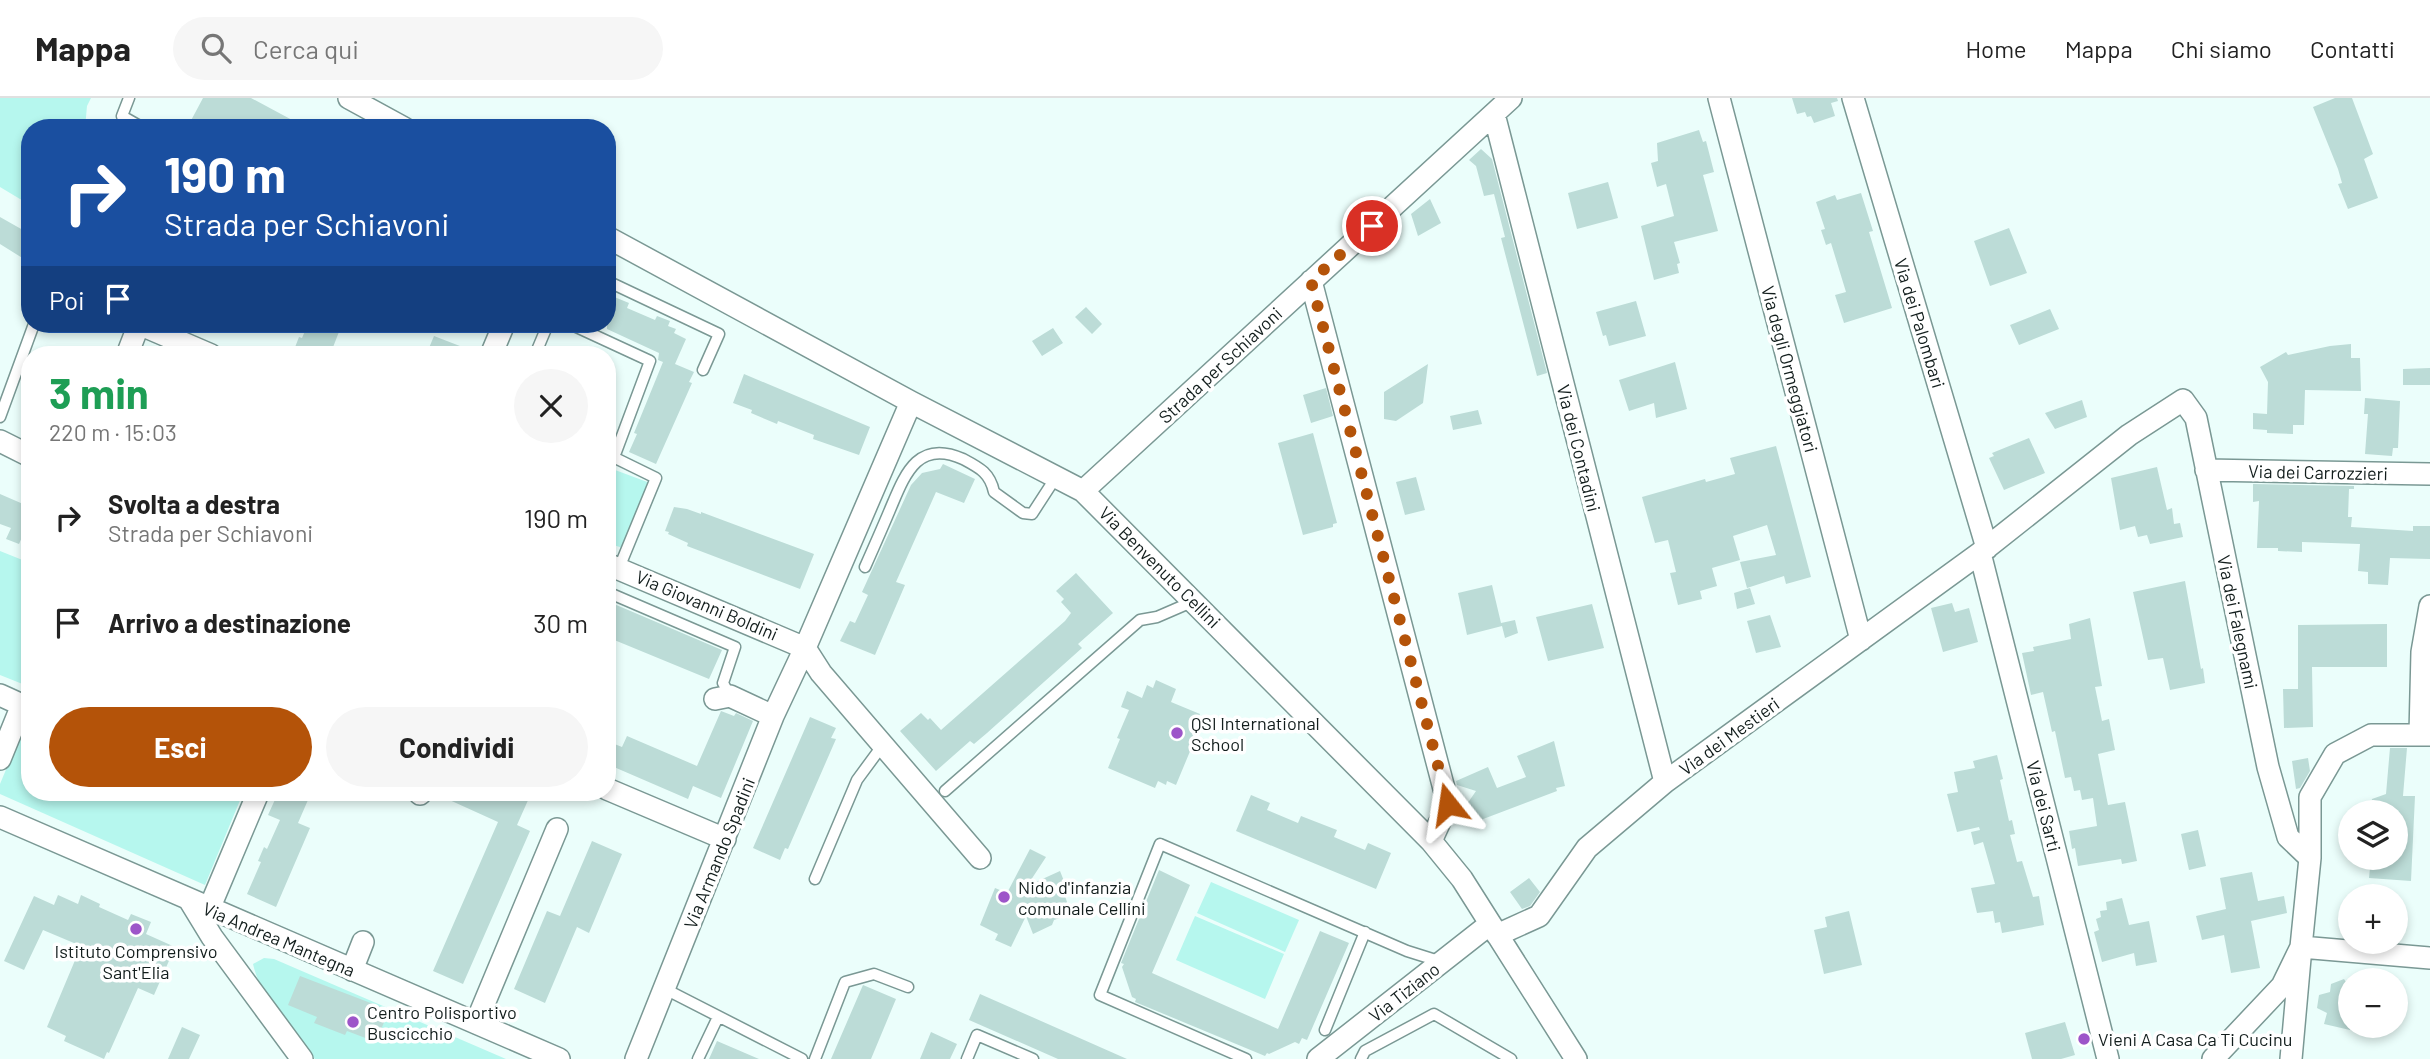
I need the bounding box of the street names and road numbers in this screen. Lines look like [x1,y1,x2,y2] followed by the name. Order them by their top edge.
[1890,256,1950,390] street label: Via dei Palombari
[1757,283,1823,455] street label: Via degli Ormeggiatori
[1154,302,1286,428] street label: Strada per Schiavoni
[1553,382,1605,514] street label: Via dei Contadini
[2248,460,2388,484] street label: Via dei Carrozzieri
[1095,502,1225,632] street label: Via Benvenuto Cellini
[2213,553,2263,691] street label: Via dei Falegnami
[633,565,781,645] street label: Via Giovanni Boldini
[1675,692,1783,780] street label: Via dei Mestieri
[2022,758,2066,854] street label: Via dei Sarti
[679,774,759,932] street label: Via Armando Spadini
[200,897,358,981] street label: Via Andrea Mantegna
[1364,958,1444,1026] street label: Via Tiziano

